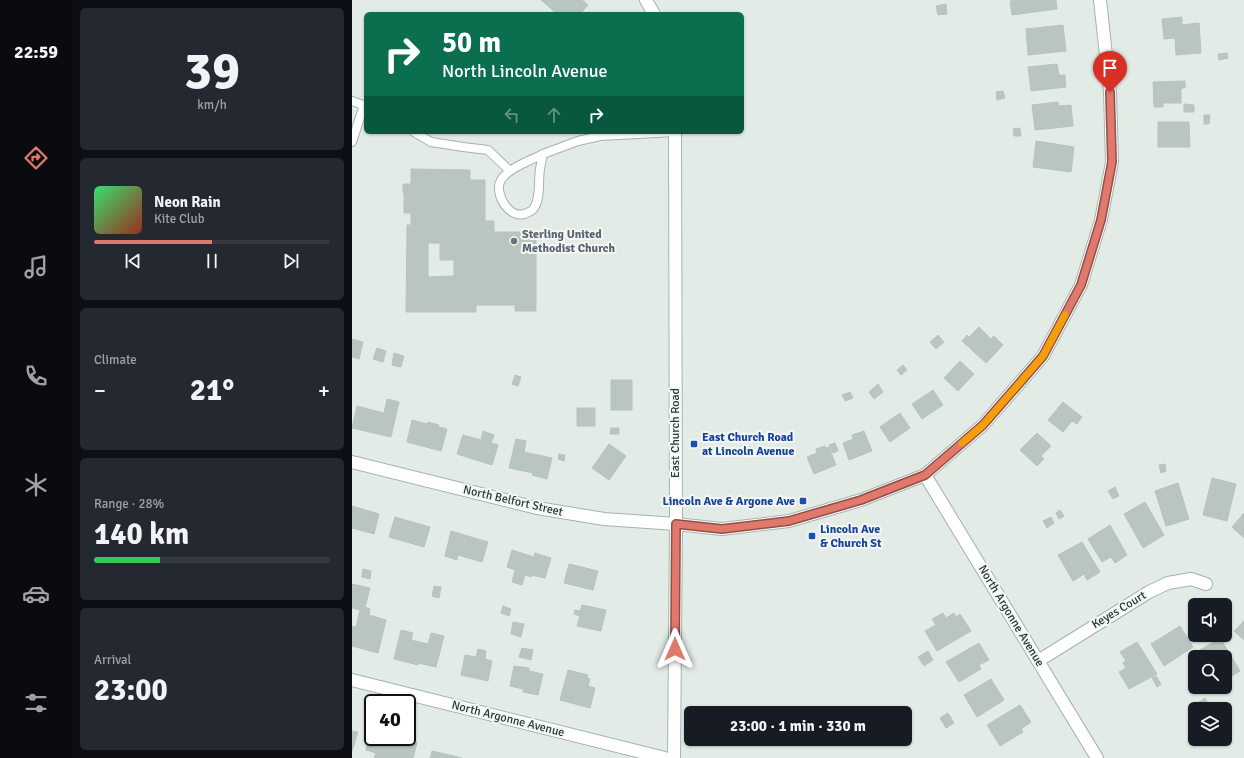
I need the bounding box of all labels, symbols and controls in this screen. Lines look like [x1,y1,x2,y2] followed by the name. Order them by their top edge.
[442,26,501,60] text: 50 m
[376,28,428,80] icon: right
[184,39,240,103] text: 39
[14,41,58,63] text: 22:59
[1093,51,1127,92] pin
[1099,57,1121,79] icon: arrive
[442,60,608,82] text: North Lincoln Avenue
[197,97,227,113] text: km/h
[501,104,523,126] icon: left
[543,104,565,126] icon: ahead
[585,104,607,126] icon: right
[22,144,50,172] icon: directions
[154,193,221,211] text: Neon Rain
[154,211,205,227] text: Kite Club
[522,227,615,256] place label: Sterling United Methodist Church
[509,236,519,246] marker: Sterling United Methodist Church
[122,250,144,272] icon: previous
[201,250,223,272] icon: pause
[280,250,302,272] icon: next
[22,253,50,281] icon: music
[94,352,137,368] text: Climate
[22,362,50,390] icon: phone
[190,372,234,409] text: 21°
[94,377,106,404] text: −
[318,377,330,404] text: +
[668,388,683,478] street label: East Church Road
[702,430,794,459] place label: East Church Road at Lincoln Avenue
[689,439,699,449] marker: East Church Road at Lincoln Avenue
[22,471,50,499] icon: climate
[462,482,564,520] street label: North Belfort Street
[663,494,795,509] place label: Lincoln Ave & Argone Ave
[94,496,164,512] text: Range · 28%
[798,496,808,506] marker: Lincoln Ave & Argone Ave
[94,516,189,553] text: 140 km
[820,522,882,551] place label: Lincoln Ave & Church St
[807,531,817,541] marker: Lincoln Ave & Church St
[975,562,1047,670] street label: North Argonne Avenue
[22,580,50,608] icon: car
[1089,588,1149,632] street label: Keyes Court
[1188,598,1232,746] map controls
[1188,598,1232,642] button: sound
[654,628,696,670] position arrow
[1188,650,1232,694] button: search
[94,652,131,668] text: Arrival
[94,672,168,709] text: 23:00
[22,689,50,717] icon: filters
[364,694,416,746] speed limit sign: 40
[450,698,566,740] street label: North Argonne Avenue
[1188,702,1232,746] button: layers
[730,717,866,735] text: 23:00 · 1 min · 330 m

